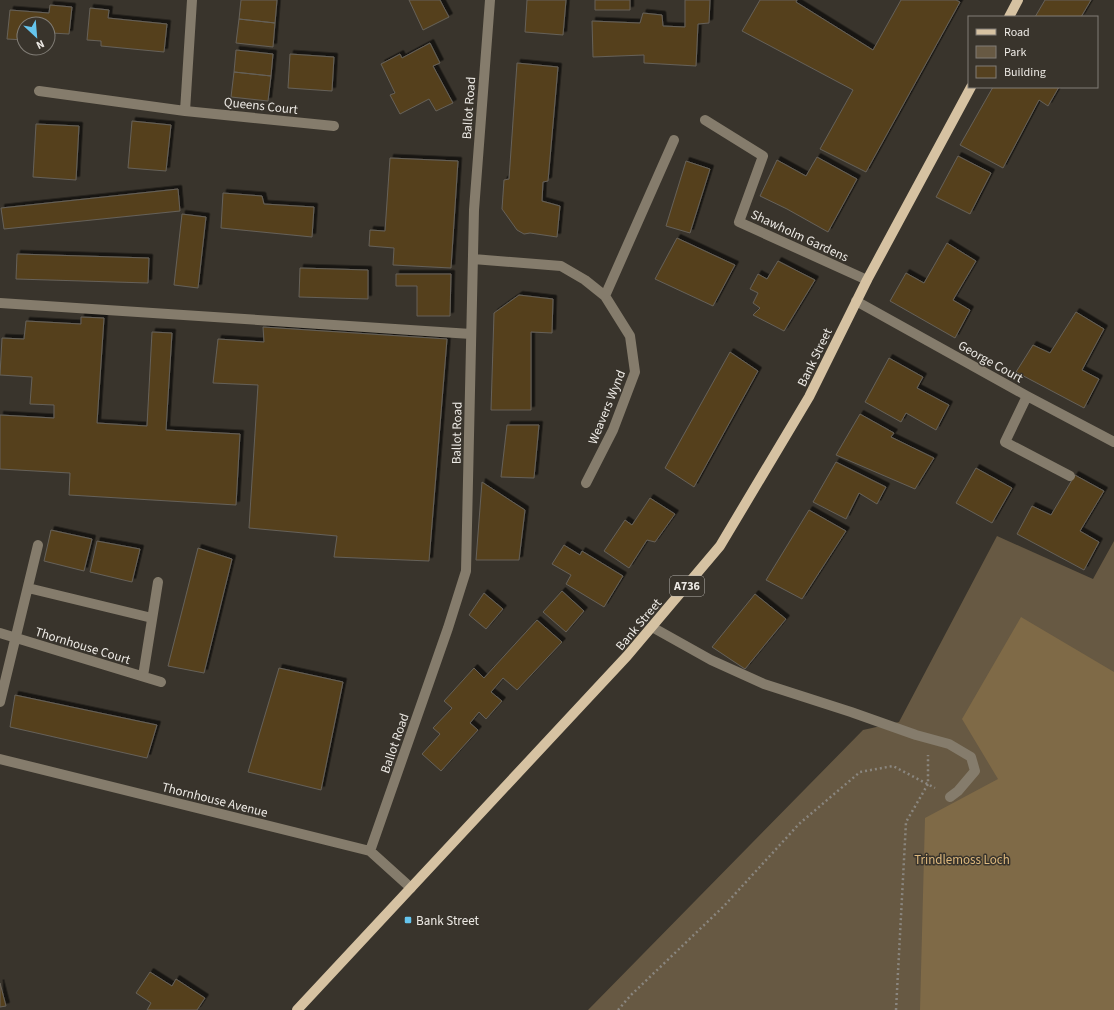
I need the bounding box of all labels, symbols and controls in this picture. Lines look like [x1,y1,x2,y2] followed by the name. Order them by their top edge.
[16,16,56,56] north arrow
[968,16,1098,88] legend
[1004,24,1030,41] text: Road
[34,36,47,53] text: N
[1004,44,1026,61] text: Park
[1004,64,1046,81] text: Building
[458,76,480,140] street label: Ballot Road
[223,93,299,119] street label: Queens Court
[748,205,852,267] street label: Shawholm Gardens
[793,325,837,390] street label: Bank Street
[955,337,1027,387] street label: George Court
[584,368,630,447] street label: Weavers Wynd
[447,402,467,464] street label: Ballot Road
[670,576,704,596] road number: A736
[612,594,666,655] street label: Bank Street
[33,623,133,669] street label: Thornhouse Court
[376,711,414,776] street label: Ballot Road
[160,778,270,822] street label: Thornhouse Avenue
[914,851,1010,869] park label: Trindlemoss Loch
[416,912,480,930] place label: Bank Street
[403,915,413,925] marker: Bank Street

